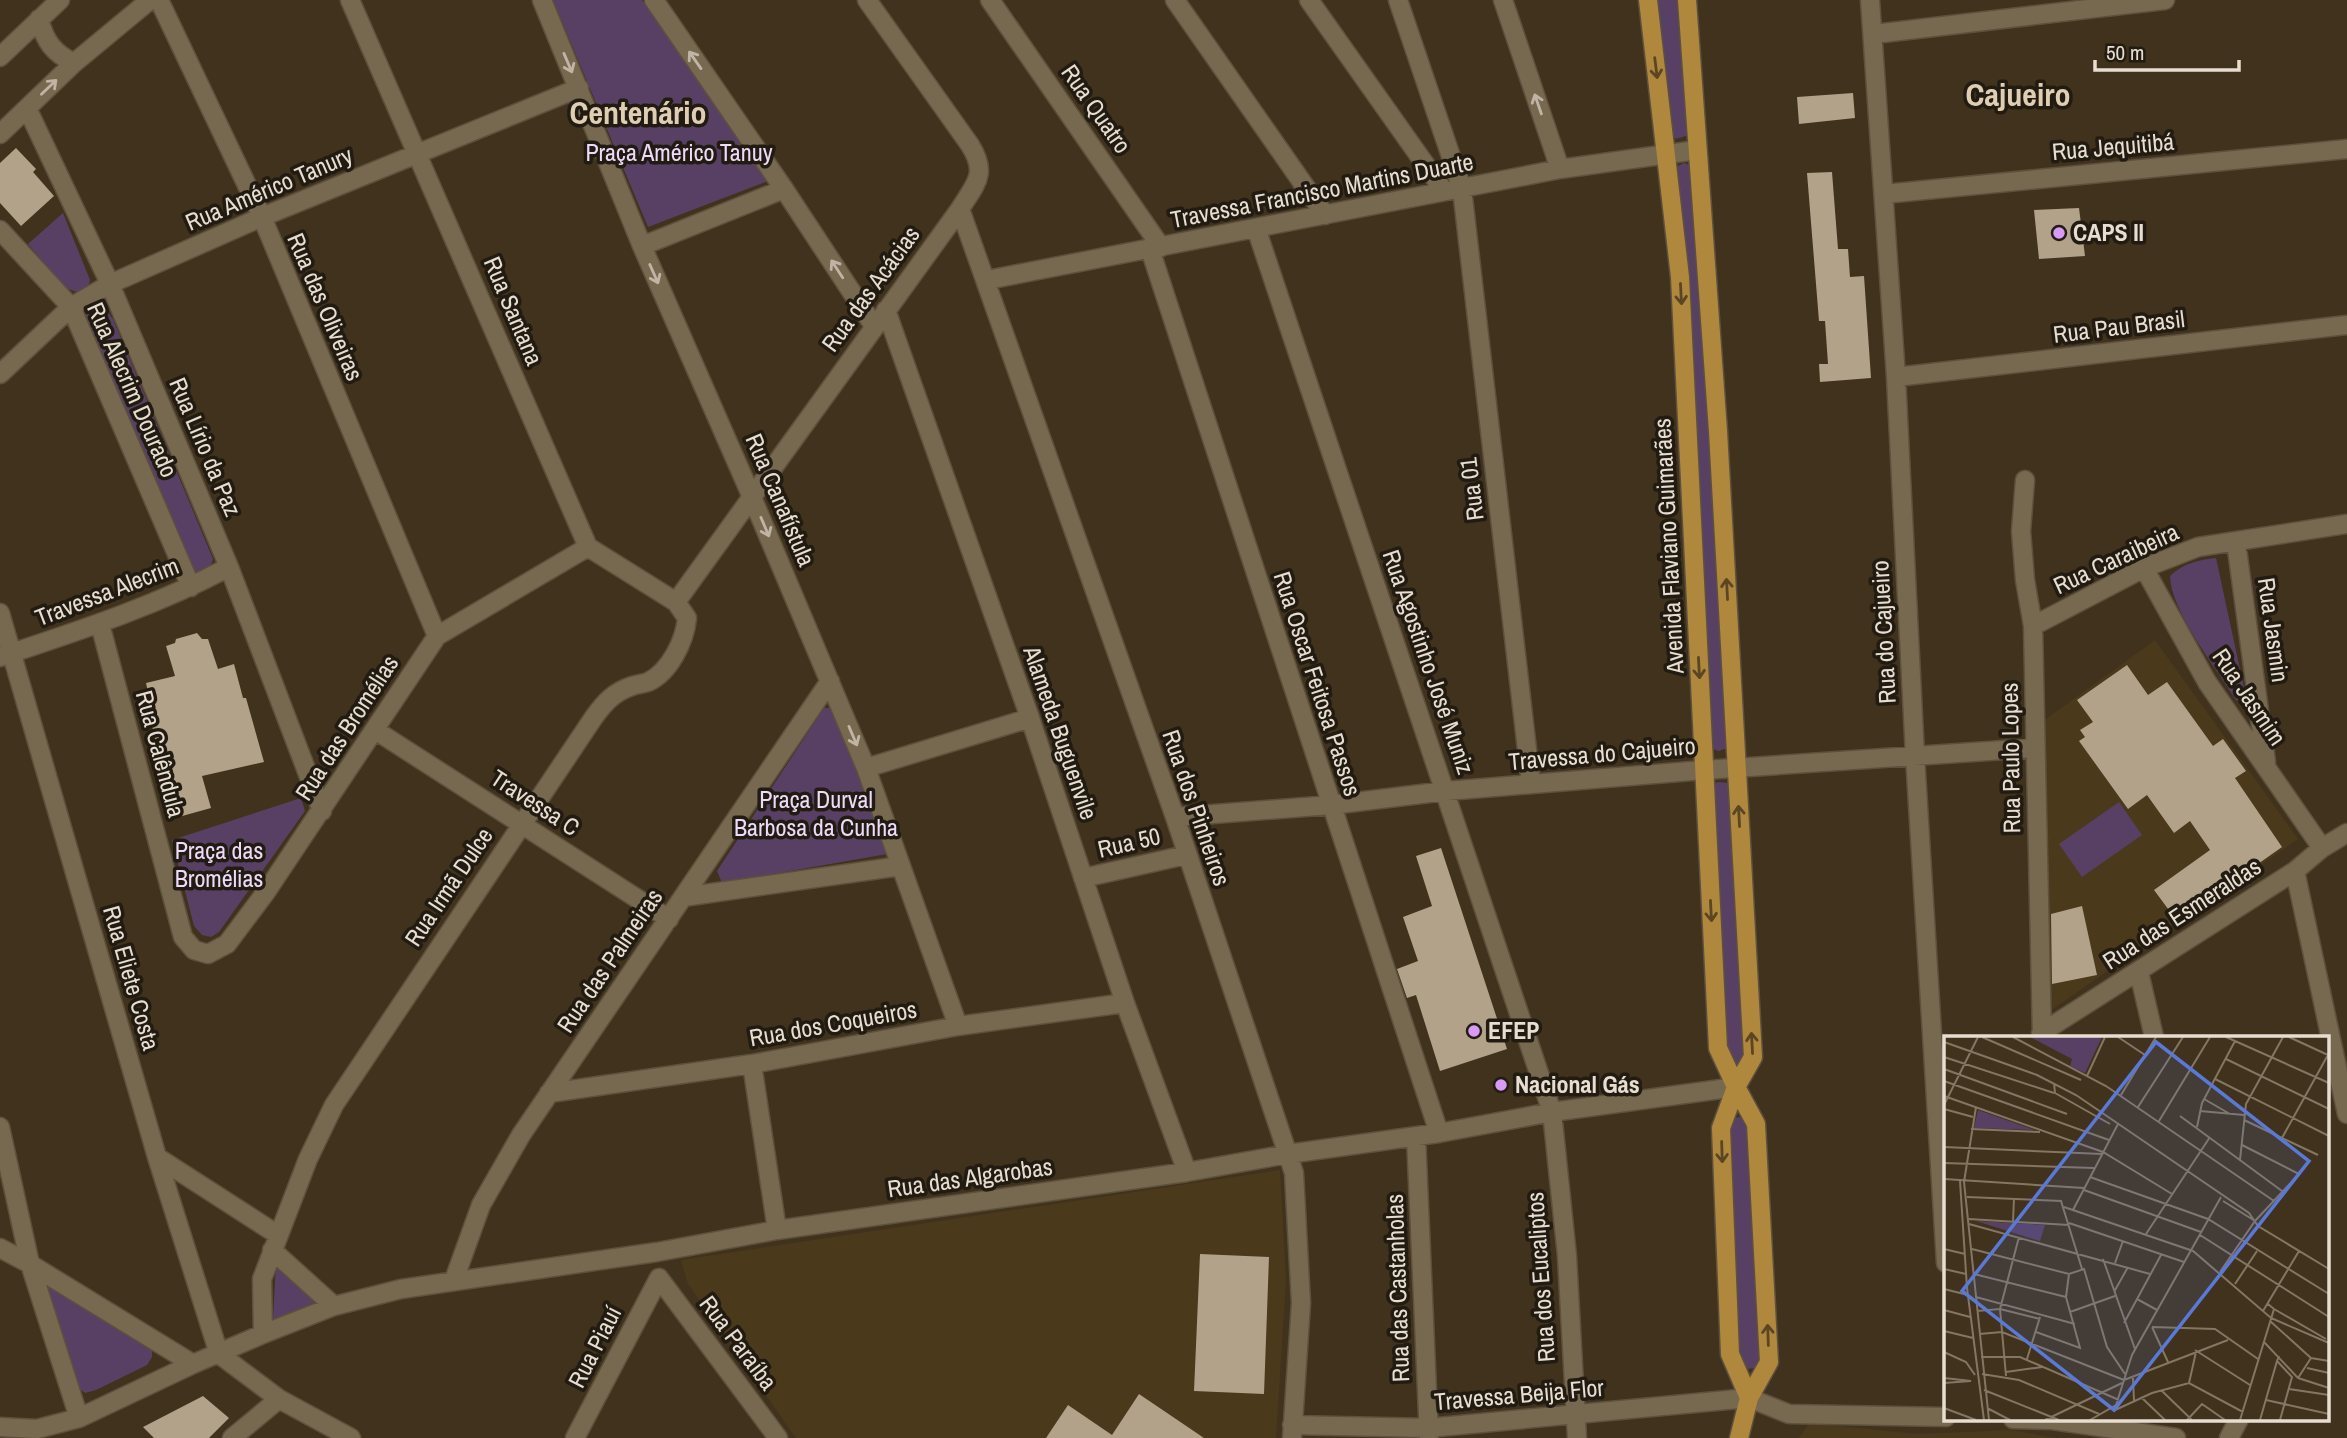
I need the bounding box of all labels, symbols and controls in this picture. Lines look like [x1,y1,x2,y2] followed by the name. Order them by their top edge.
[2095,28,2238,72] scale bar
[2106,38,2144,67] text: 50 m
[688,51,702,71] one-way arrow
[563,52,576,73] one-way arrow
[1650,56,1663,79] one-way arrow
[1055,58,1139,159] street label: Rua Quatro
[1966,73,2071,116] district label: Cajueiro
[41,78,58,95] one-way arrow
[569,91,707,134] district label: Centenário
[1531,93,1544,115] one-way arrow
[2050,125,2175,167] street label: Rua Jequitibá
[585,136,773,168] park label: Praça Américo Tanuy
[180,138,357,238] street label: Rua Américo Tanury
[1168,145,1476,235] street label: Travessa Francisco Martins Duarte
[2073,216,2144,248] place label: CAPS II
[814,219,927,358] street label: Rua das Acácias
[2051,225,2067,241] marker: CAPS II
[280,228,371,385] street label: Rua das Oliveiras
[477,251,551,370] street label: Rua Santana
[829,260,844,279] one-way arrow
[648,262,661,284] one-way arrow
[1675,282,1688,305] one-way arrow
[80,297,186,482] street label: Rua Alecrim Dourado
[2051,302,2187,350] street label: Rua Pau Brasil
[162,372,250,521] street label: Rua Lírio da Paz
[1645,418,1691,676] street label: Avenida Flaviano Guimarães
[739,428,823,571] street label: Rua Canafístula
[1451,456,1491,523] street label: Rua 01
[2048,515,2183,601] street label: Rua Caraibeira
[759,516,772,537] one-way arrow
[1376,545,1482,778] street label: Rua Agostinho José Muniz
[30,549,183,633] street label: Travessa Alecrim
[1863,560,1903,704] street label: Rua do Cajueiro
[1267,567,1369,800] street label: Rua Oscar Feitosa Passos
[2251,576,2297,684] street label: Rua Jasmin
[1720,577,1733,600] one-way arrow
[1016,641,1106,824] street label: Alameda Buguenvile
[2206,642,2294,751] street label: Rua Jasmim
[287,649,405,806] street label: Rua das Bromélias
[1693,656,1706,679] one-way arrow
[1993,682,2027,834] street label: Rua Paulo Lopes
[129,687,193,821] street label: Rua Calêndula
[848,725,861,747] one-way arrow
[1155,725,1239,890] street label: Rua dos Pinheiros
[1507,729,1697,777] street label: Travessa do Cajueiro
[485,762,586,843] street label: Travessa C
[734,783,898,843] park label: Praça Durval Barbosa da Cunha
[1733,805,1746,828] one-way arrow
[1094,819,1163,865] street label: Rua 50
[397,821,500,952] street label: Rua Irmã Dulce
[175,834,263,894] park label: Praça das Bromélias
[2096,850,2267,976] street label: Rua das Esmeraldas
[549,882,669,1039] street label: Rua das Palmeiras
[1705,900,1718,922] one-way arrow
[96,902,168,1054] street label: Rua Eliete Costa
[747,993,919,1053] street label: Rua dos Coqueiros
[1488,1014,1539,1046] place label: EFEP
[1466,1023,1482,1039] marker: EFEP
[1745,1032,1758,1055] one-way arrow
[1944,1036,2330,1420] inset map
[1515,1068,1640,1100] place label: Nacional Gás
[1493,1077,1509,1093] marker: Nacional Gás
[1715,1140,1728,1163] one-way arrow
[885,1150,1054,1204] street label: Rua das Algarobas
[1518,1191,1562,1363] street label: Rua dos Eucaliptos
[1378,1193,1416,1383] street label: Rua das Castanholas
[693,1289,785,1396] street label: Rua Paraíba
[560,1300,628,1393] street label: Rua Piauí
[1761,1323,1775,1346] one-way arrow
[1433,1371,1605,1417] street label: Travessa Beija Flor

